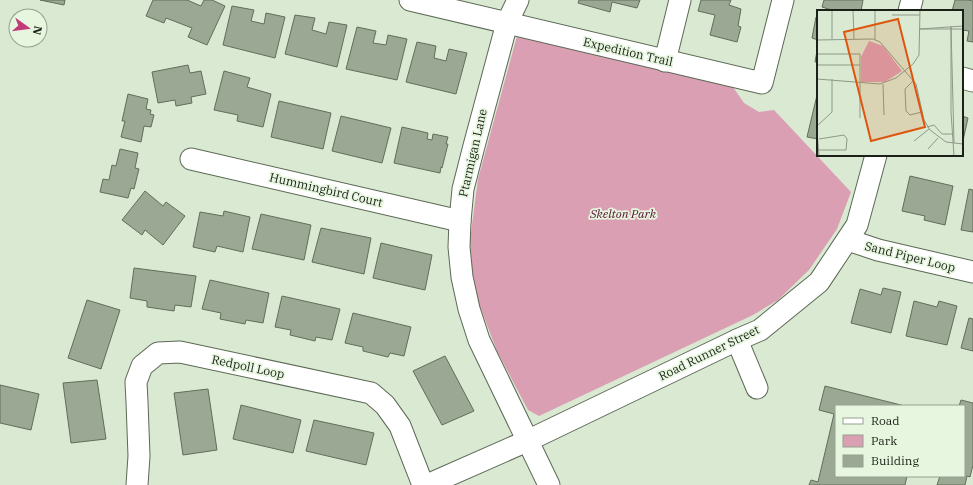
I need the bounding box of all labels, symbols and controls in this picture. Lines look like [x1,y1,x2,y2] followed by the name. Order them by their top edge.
[8,8,48,48] north arrow
[817,10,963,156] inset map
[30,25,46,37] text: N
[582,34,675,69] street label: Expedition Trail
[455,107,490,198] street label: Ptarmigan Lane
[268,169,384,210] street label: Hummingbird Court
[589,206,657,221] park label: Skelton Park
[863,238,957,275] street label: Sand Piper Loop
[656,322,762,383] street label: Road Runner Street
[210,351,286,382] street label: Redpoll Loop
[835,405,965,477] legend
[871,413,900,428] text: Road
[871,433,897,448] text: Park
[871,453,919,468] text: Building

